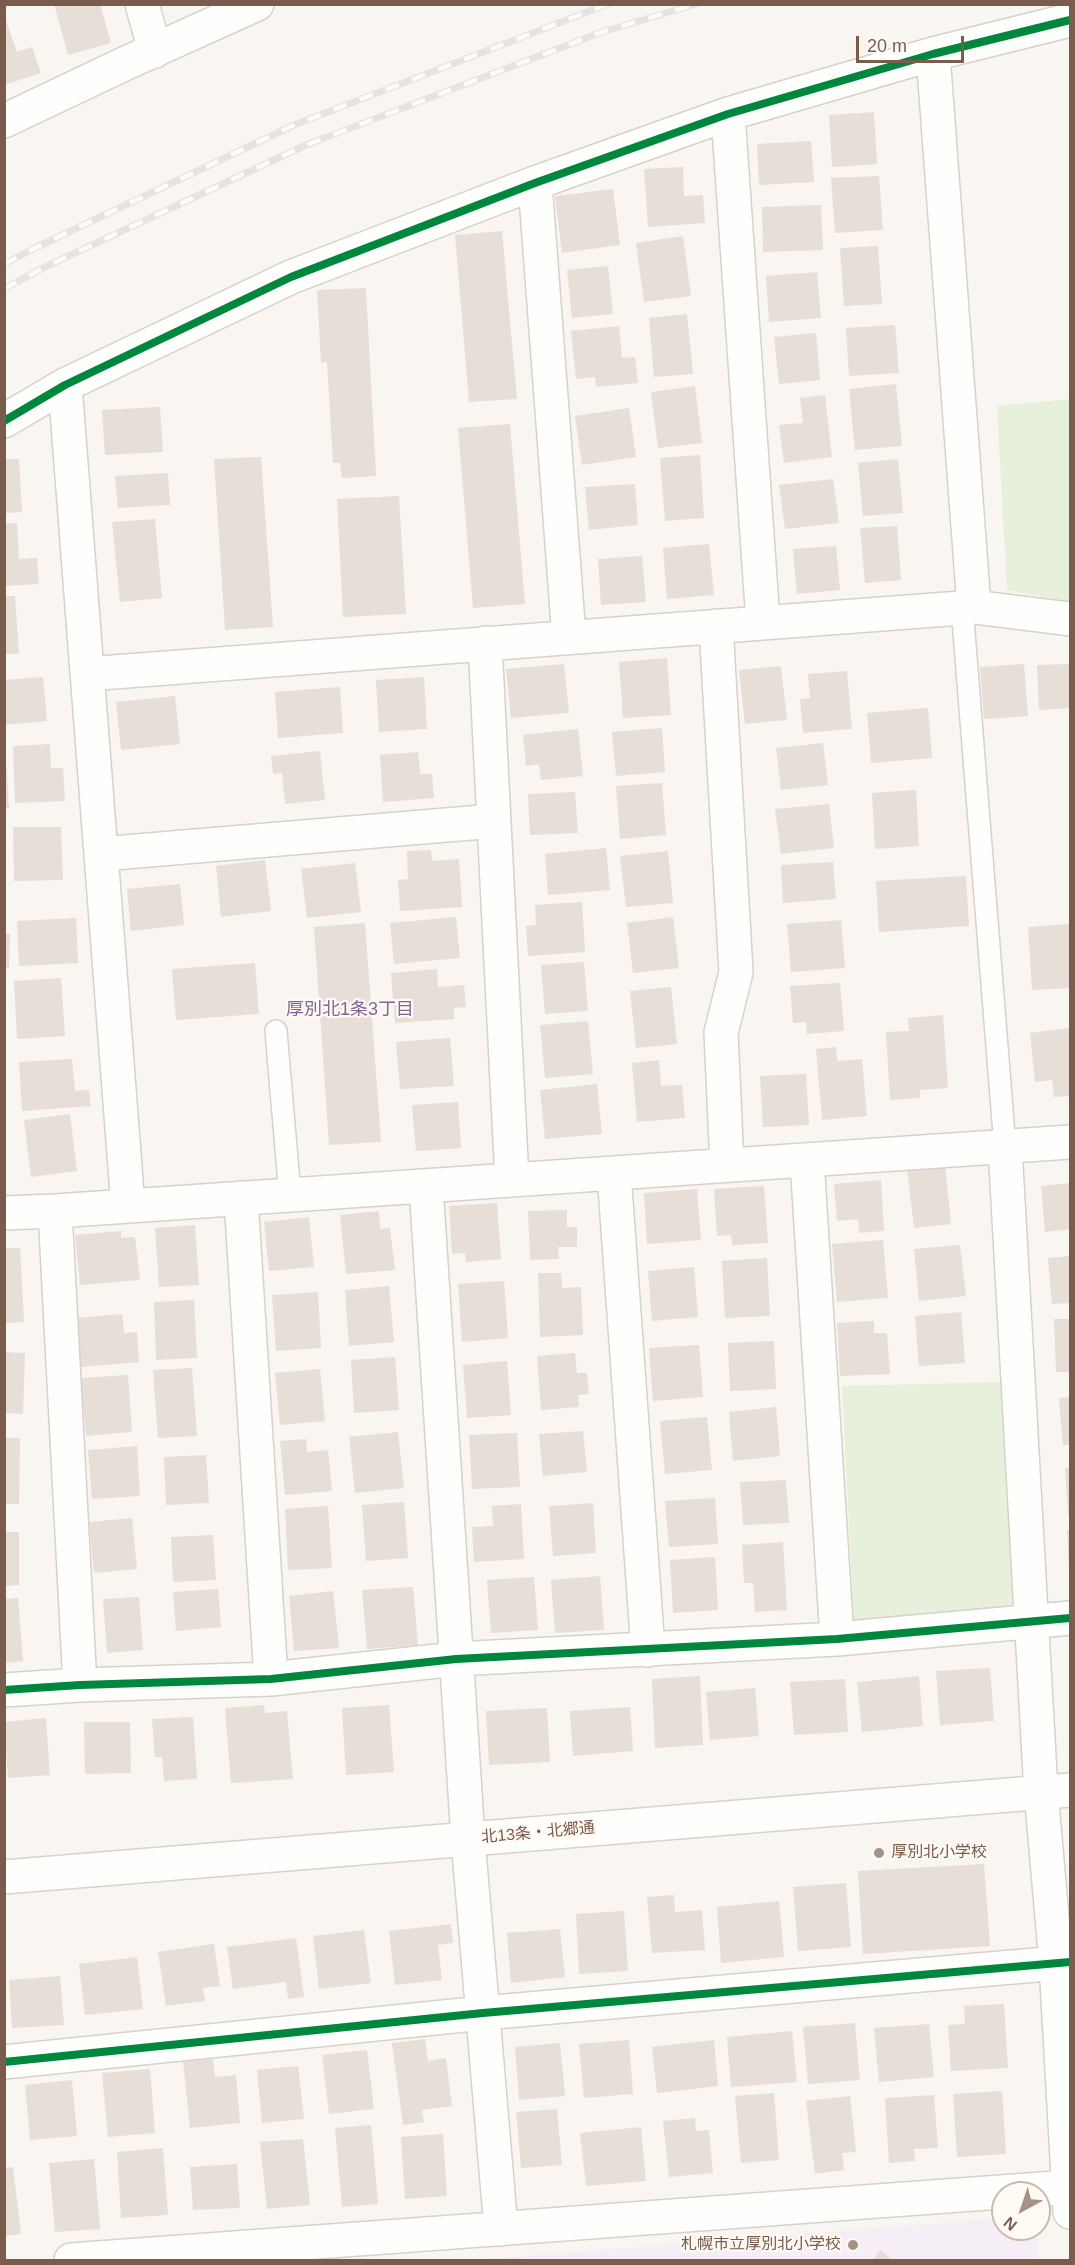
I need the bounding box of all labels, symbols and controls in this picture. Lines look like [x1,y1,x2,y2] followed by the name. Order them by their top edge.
[859,24,967,62] scale bar
[867,36,907,56] text: 20 m
[286,999,414,1021] district label: 厚別北1条3丁目
[480,1818,596,1848] street label: 北13条・北郷通
[891,1843,987,1863] place label: 厚別北小学校
[872,1846,886,1860] marker: 厚別北小学校
[991,2181,1051,2241] north arrow
[1001,2213,1020,2234] text: N
[681,2235,841,2255] place label: 札幌市立厚別北小学校
[846,2238,860,2252] marker: 札幌市立厚別北小学校

